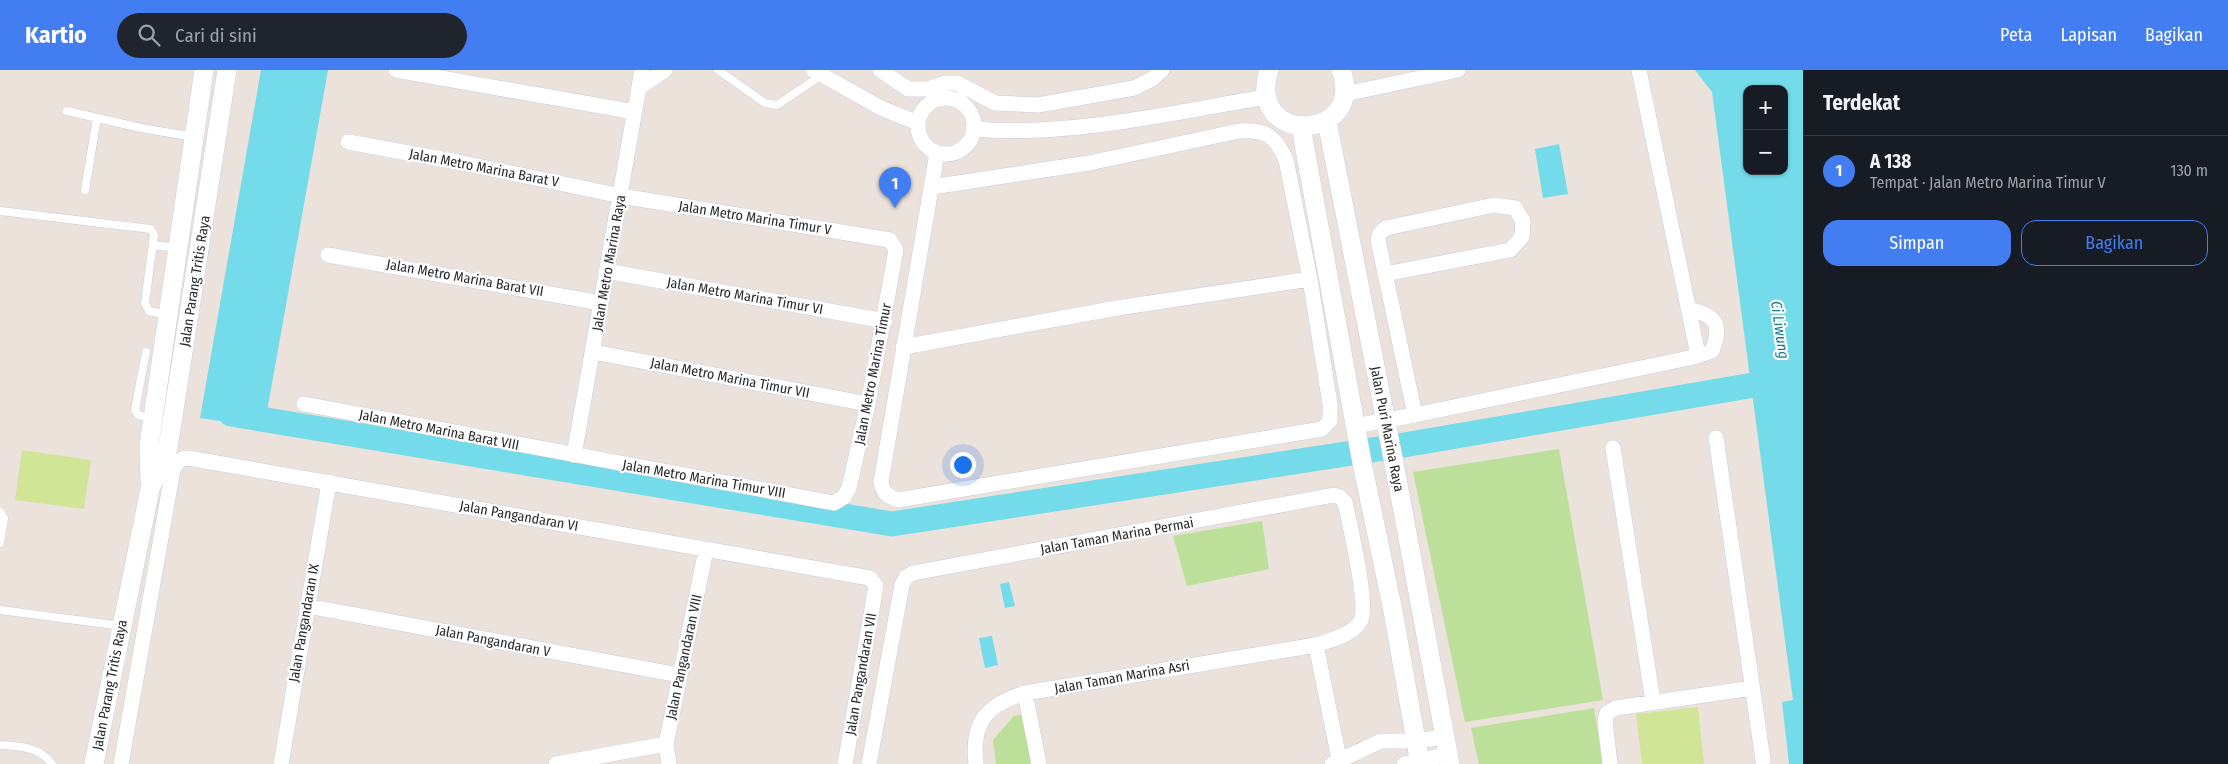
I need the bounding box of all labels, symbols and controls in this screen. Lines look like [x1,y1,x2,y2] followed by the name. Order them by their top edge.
[117,13,467,58] search box
[25,21,87,49] text: Kartio
[135,21,163,49] icon: search
[175,24,257,47] text: Cari di sini
[2000,24,2032,46] text: Peta
[2060,24,2117,46] text: Lapisan
[2145,24,2203,46] text: Bagikan
[1743,85,1788,175] map controls
[1743,85,1788,130] button: +
[1823,90,1900,116] text: Terdekat
[1743,130,1788,175] button: −
[408,145,561,191] street label: Jalan Metro Marina Barat V
[1870,150,1911,173] text: A 138
[1836,161,1842,180] text: 1
[2170,161,2208,180] text: 130 m
[879,167,911,208] pin: 1
[1870,173,2106,192] text: Tempat · Jalan Metro Marina Timur V
[589,193,629,332] street label: Jalan Metro Marina Raya
[677,198,833,239] street label: Jalan Metro Marina Timur V
[176,214,214,348] street label: Jalan Parang Tritis Raya
[1823,220,2011,266] button: Simpan
[2021,220,2208,266] button: Bagikan
[385,256,545,300] street label: Jalan Metro Marina Barat VII
[666,274,824,318] street label: Jalan Metro Marina Timur VI
[1767,300,1793,360] water label: Ci Liwung
[851,302,895,446] street label: Jalan Metro Marina Timur
[649,354,811,402] street label: Jalan Metro Marina Timur VII
[1366,365,1408,493] street label: Jalan Puri Marina Raya
[357,406,521,454] street label: Jalan Metro Marina Barat VIII
[950,452,976,478] your location
[621,456,787,502] street label: Jalan Metro Marina Timur VIII
[458,497,580,535] street label: Jalan Pangandaran VI
[1039,514,1195,558] street label: Jalan Taman Marina Permai
[285,562,323,684] street label: Jalan Pangandaran IX
[662,593,706,721] street label: Jalan Pangandaran VIII
[842,612,880,736] street label: Jalan Pangandaran VII
[89,618,131,752] street label: Jalan Parang Tritis Raya
[434,622,553,661] street label: Jalan Pangandaran V
[1053,657,1191,697] street label: Jalan Taman Marina Asri

